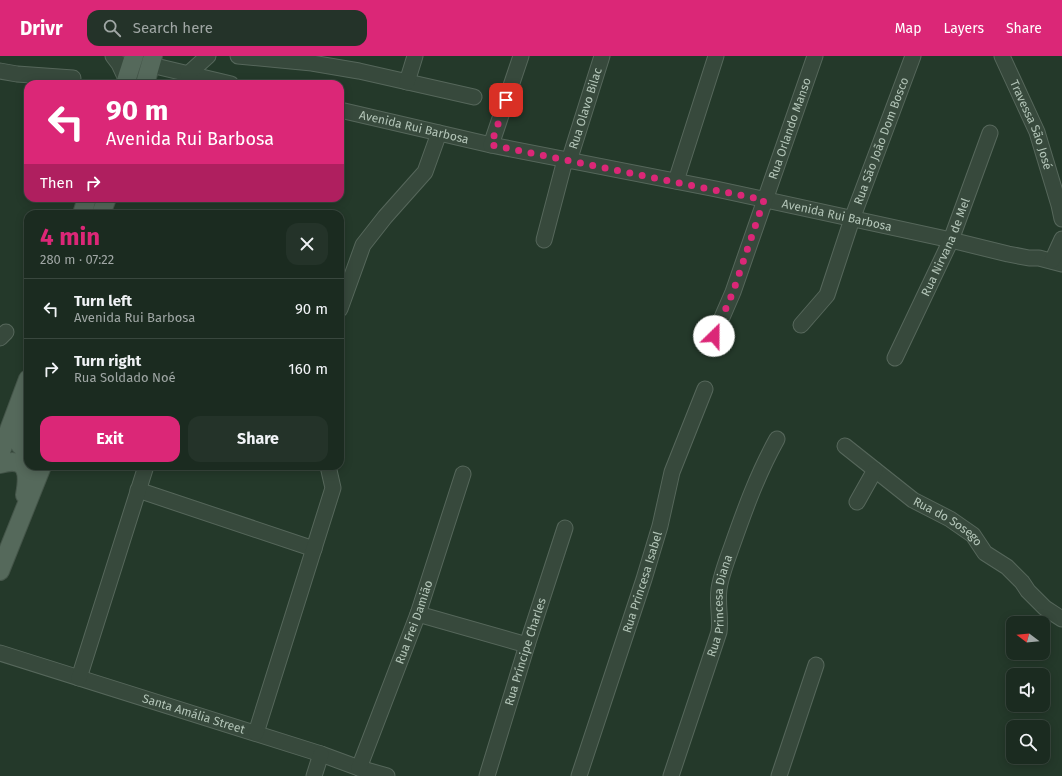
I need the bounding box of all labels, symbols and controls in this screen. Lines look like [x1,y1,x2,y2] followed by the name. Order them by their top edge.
[87,10,367,46] search box
[20,17,63,40] text: Drivr
[101,17,123,39] icon: search
[133,19,213,37] text: Search here
[895,20,921,37] text: Map
[943,20,984,37] text: Layers
[1006,20,1042,37] text: Share
[566,66,605,151] street label: Rua Olavo Bilac
[851,75,911,207] street label: Rua São João Dom Bosco
[766,76,814,181] street label: Rua Orlando Manso
[1007,78,1055,172] street label: Travessa São José
[489,83,523,117] pin
[495,89,517,111] icon: arrive
[106,94,168,127] text: 90 m
[40,96,92,148] icon: left
[358,108,470,147] street label: Avenida Rui Barbosa
[106,128,274,150] text: Avenida Rui Barbosa
[82,172,104,194] icon: right
[40,174,74,192] text: Then
[918,196,973,298] street label: Rua Nirvana de Mel
[781,197,893,234] street label: Avenida Rui Barbosa
[40,223,100,251] text: 4 min
[286,223,328,265] button: close
[40,252,114,267] text: 280 m · 07:22
[74,292,132,310] text: Turn left
[40,298,62,320] icon: left
[295,300,328,318] text: 90 m
[74,310,195,325] text: Avenida Rui Barbosa
[693,315,735,357] position arrow
[74,352,141,370] text: Turn right
[40,358,62,380] icon: right
[288,360,328,378] text: 160 m
[74,370,176,385] text: Rua Soldado Noé
[40,416,180,462] button: Exit
[188,416,328,462] button: Share
[911,494,985,549] street label: Rua do Sosego
[620,529,665,635] street label: Rua Princesa Isabel
[704,553,735,659] street label: Rua Princesa Diana
[392,578,435,666] street label: Rua Frei Damião
[502,596,549,707] street label: Rua Príncipe Charles
[1006,616,1050,660] north arrow
[1006,616,1050,764] map controls
[1006,668,1050,712] button: sound
[141,691,247,737] street label: Santa Amália Street
[1006,720,1050,764] button: search

